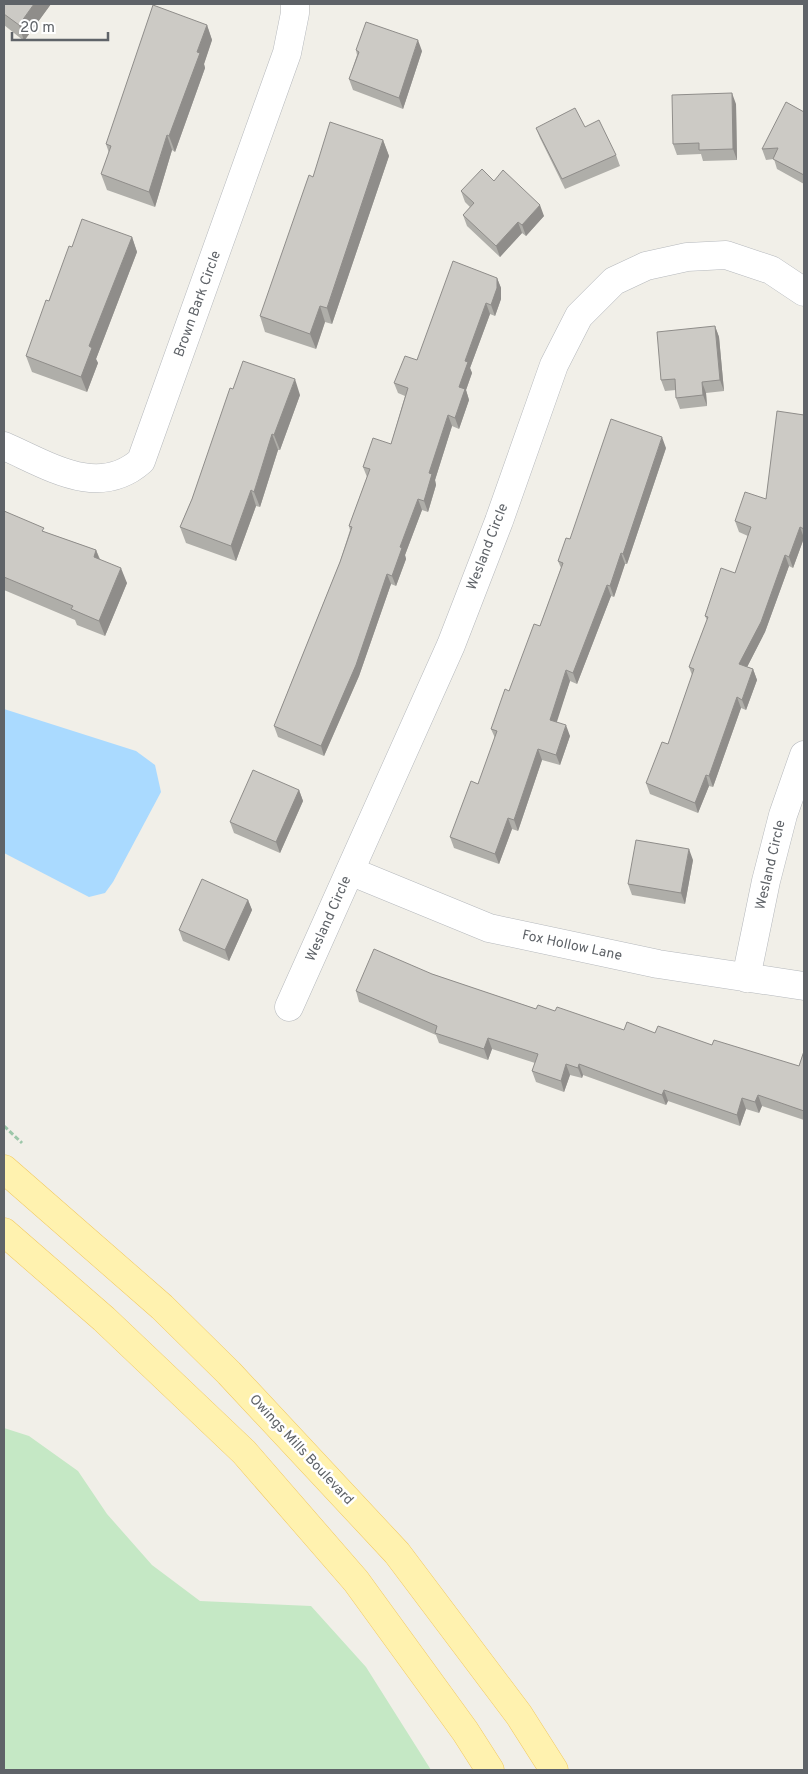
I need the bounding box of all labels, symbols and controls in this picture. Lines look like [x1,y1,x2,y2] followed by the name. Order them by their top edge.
[12,10,109,42] scale bar
[20,19,55,38] text: 20 m
[171,248,225,360] street label: Brown Bark Circle
[464,501,512,593] street label: Wesland Circle
[752,818,790,912] street label: Wesland Circle
[303,874,355,964] street label: Wesland Circle
[520,927,624,965] street label: Fox Hollow Lane
[245,1391,357,1509] street label: Owings Mills Boulevard

